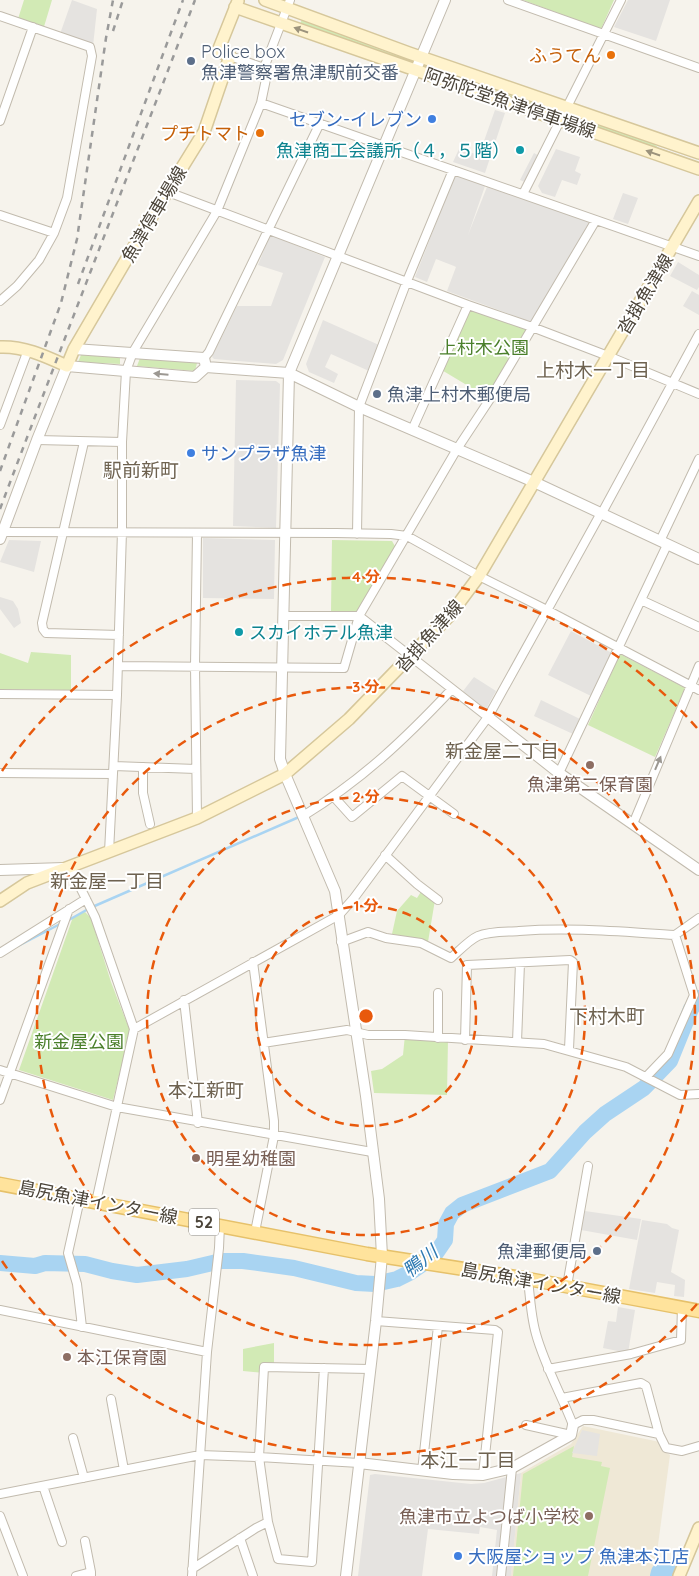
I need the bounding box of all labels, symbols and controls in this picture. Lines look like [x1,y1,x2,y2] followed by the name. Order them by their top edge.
[294,26,309,33] one-way arrow
[201,40,399,84] place label: Police box 魚津警察署魚津駅前交番
[529,44,601,67] place label: ふうてん
[605,49,617,61] marker: ふうてん
[185,55,197,67] marker: Police box 魚津警察署魚津駅前交番
[421,63,599,143] street label: 阿弥陀堂魚津停車場線
[289,108,422,131] place label: セブン-イレブン
[426,113,438,125] marker: セブン-イレブン
[160,122,250,145] place label: プチトマト
[254,127,266,139] marker: プチトマト
[276,139,510,162] place label: 魚津商工会議所（４，５階）
[514,144,526,156] marker: 魚津商工会議所（４，５階）
[645,148,660,156] one-way arrow
[116,162,192,266] street label: 魚津停車場線
[612,250,678,338] street label: 沓掛魚津線
[439,336,529,359] park label: 上村木公園
[536,358,650,382] district label: 上村木一丁目
[153,370,169,378] one-way arrow
[387,383,531,406] place label: 魚津上村木郵便局
[371,388,383,400] marker: 魚津上村木郵便局
[201,442,326,465] place label: サンプラザ魚津
[185,447,197,459] marker: サンプラザ魚津
[103,458,179,482] district label: 駅前新町
[352,567,380,586] text: 4 分
[390,595,468,677] street label: 沓掛魚津線
[249,621,393,644] place label: スカイホテル魚津
[233,626,245,638] marker: スカイホテル魚津
[352,677,380,696] text: 3 分
[445,739,559,763] district label: 新金屋二丁目
[655,756,663,770] one-way arrow
[584,759,596,771] marker: 魚津第二保育園
[527,773,653,796] place label: 魚津第二保育園
[352,787,380,806] text: 2 分
[50,869,164,893] district label: 新金屋一丁目
[353,896,379,915] text: 1 分
[569,1004,645,1028] district label: 下村木町
[357,1007,375,1025] centre of rings
[34,1030,124,1053] park label: 新金屋公園
[168,1078,244,1102] district label: 本江新町
[206,1147,296,1170] place label: 明星幼稚園
[190,1152,202,1164] marker: 明星幼稚園
[16,1175,180,1229] street label: 島尻魚津インター線
[189,1208,219,1236] road number: 52
[398,1239,444,1282] water label: 鴨川
[497,1240,587,1263] place label: 魚津郵便局
[591,1245,603,1257] marker: 魚津郵便局
[459,1258,623,1308] street label: 島尻魚津インター線
[77,1346,167,1369] place label: 本江保育園
[61,1351,73,1363] marker: 本江保育園
[420,1448,516,1472] district label: 本江一丁目
[399,1505,579,1528] place label: 魚津市立よつば小学校
[583,1510,595,1522] marker: 魚津市立よつば小学校
[468,1545,689,1568] place label: 大阪屋ショップ 魚津本江店
[452,1550,464,1562] marker: 大阪屋ショップ 魚津本江店

